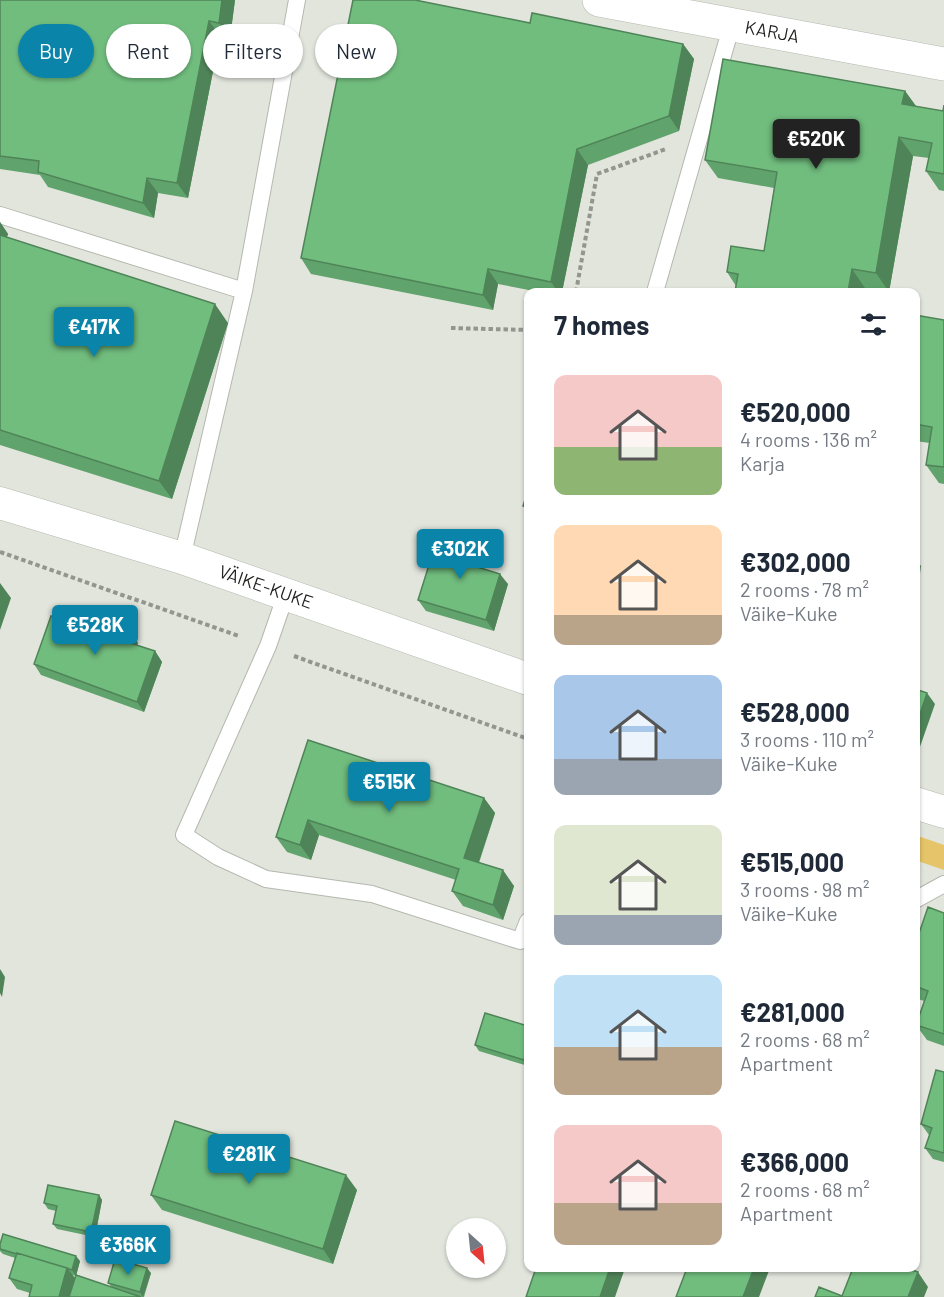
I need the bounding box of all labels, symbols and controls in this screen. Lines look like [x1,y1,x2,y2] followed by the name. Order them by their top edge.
[743,15,801,47] street label: KARJA
[18,24,94,78] chip: Buy
[106,24,191,78] chip: Rent
[203,24,303,78] chip: Filters
[315,24,397,78] chip: New
[774,119,858,170] pin: €520K
[787,126,845,150] text: €520K
[52,307,136,358] pin: €417K
[857,308,890,341] icon: filters
[554,309,649,340] text: 7 homes
[68,314,120,338] text: €417K
[740,396,851,427] text: €520,000
[602,399,674,471] icon: home
[740,427,877,451] text: 4 rooms · 136 m²
[740,451,785,475] text: Karja
[418,529,502,580] pin: €302K
[431,536,489,560] text: €302K
[740,546,851,577] text: €302,000
[602,549,674,621] icon: home
[216,560,316,613] street label: VÄIKE-KUKE
[740,577,869,601] text: 2 rooms · 78 m²
[740,601,838,625] text: Väike-Kuke
[53,605,137,656] pin: €528K
[66,612,124,636] text: €528K
[740,696,850,727] text: €528,000
[602,699,674,771] icon: home
[740,727,874,751] text: 3 rooms · 110 m²
[740,751,838,775] text: Väike-Kuke
[347,762,431,813] pin: €515K
[362,769,416,793] text: €515K
[740,846,844,877] text: €515,000
[602,849,674,921] icon: home
[740,877,870,901] text: 3 rooms · 98 m²
[740,901,838,925] text: Väike-Kuke
[740,996,845,1027] text: €281,000
[602,999,674,1071] icon: home
[740,1027,870,1051] text: 2 rooms · 68 m²
[740,1051,833,1075] text: Apartment
[207,1134,291,1185] pin: €281K
[222,1141,276,1165] text: €281K
[740,1146,849,1177] text: €366,000
[602,1149,674,1221] icon: home
[740,1177,870,1201] text: 2 rooms · 68 m²
[740,1201,833,1225] text: Apartment
[446,1218,506,1278] north arrow
[446,1218,506,1278] map controls
[86,1225,170,1276] pin: €366K
[99,1232,157,1256] text: €366K

